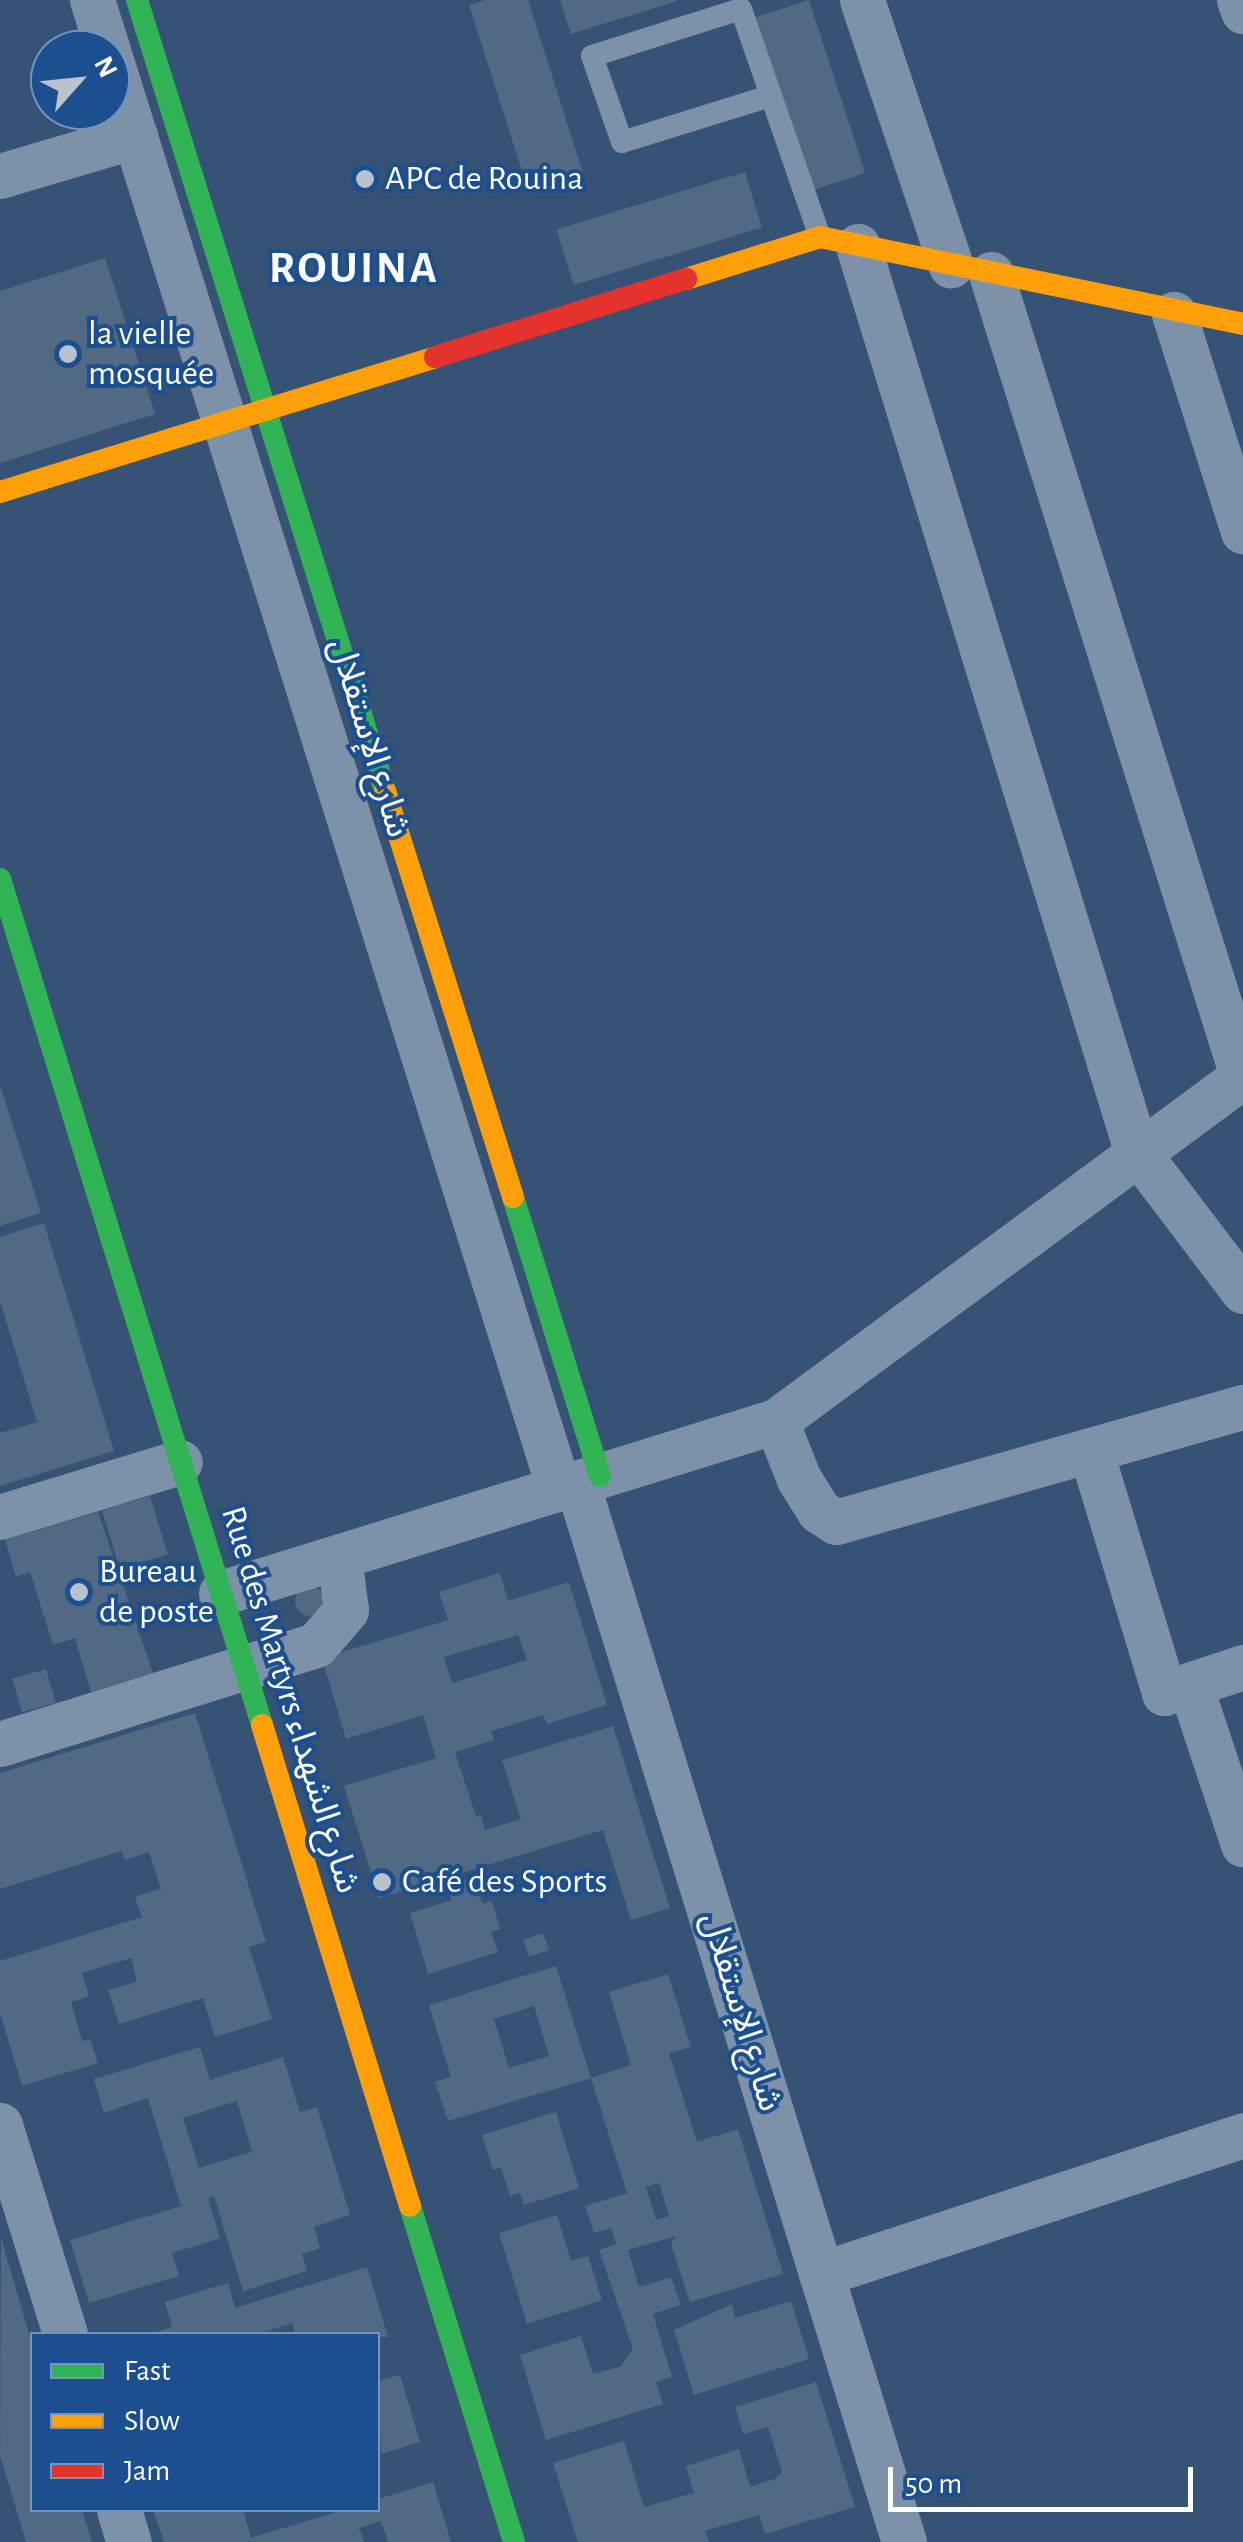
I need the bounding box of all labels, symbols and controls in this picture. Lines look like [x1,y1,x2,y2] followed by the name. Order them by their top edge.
[30,30,130,130] north arrow
[88,52,122,82] text: N
[385,158,583,200] place label: APC de Rouina
[354,168,376,190] marker: APC de Rouina
[269,242,439,296] district label: ROUINA
[88,313,214,395] place label: la vielle mosquée
[57,343,79,365] marker: la vielle mosquée
[319,633,419,843] street label: شارع الإستقلال
[211,1502,369,1898] street label: Rue des Martyrs شارع الشهداء
[99,1551,214,1633] place label: Bureau de poste
[68,1581,90,1603] marker: Bureau de poste
[402,1861,607,1903] place label: Café des Sports
[371,1871,393,1893] marker: Café des Sports
[691,1907,791,2117] street label: شارع الإستقلال
[30,2332,380,2512] legend
[124,2356,171,2386] text: Fast
[124,2406,180,2436] text: Slow
[893,2447,1198,2509] scale bar
[124,2456,170,2486] text: Jam
[905,2469,962,2499] text: 50 m

